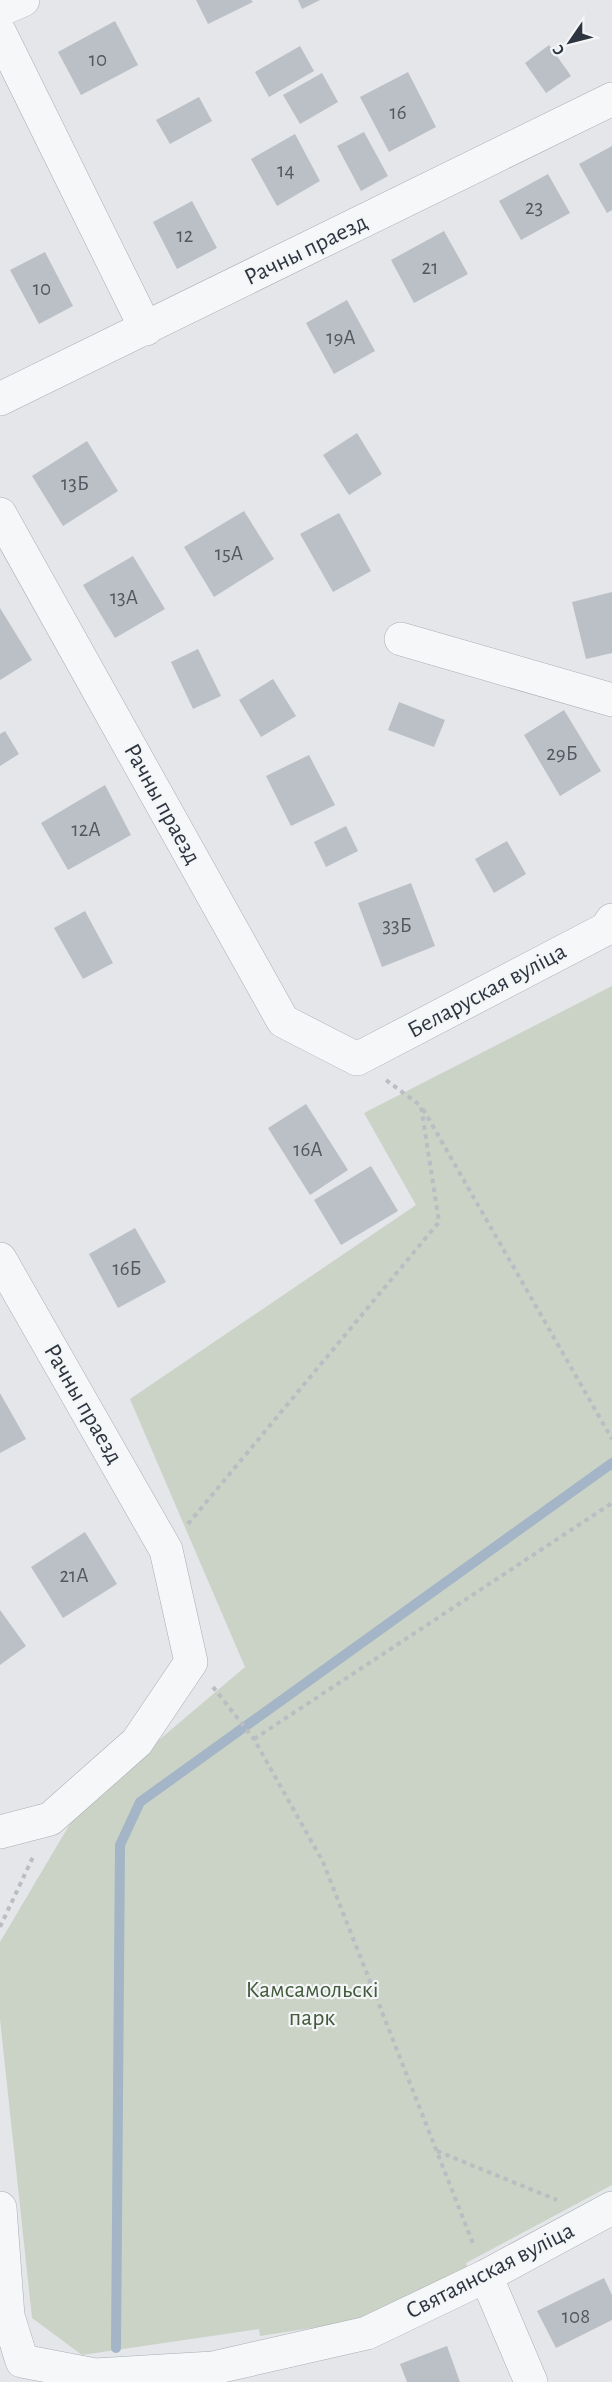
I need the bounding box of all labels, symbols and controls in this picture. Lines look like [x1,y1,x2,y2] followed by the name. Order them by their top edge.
[540,12,600,72] north arrow
[549,42,568,58] text: С
[89,49,107,70] house number: 10
[389,102,407,123] house number: 16
[277,160,295,181] house number: 14
[525,197,543,218] house number: 23
[241,210,371,290] street label: Рачны праезд
[177,225,193,246] house number: 12
[422,257,438,278] house number: 21
[33,278,51,299] house number: 10
[326,327,356,348] house number: 19А
[61,473,89,494] house number: 13Б
[215,543,243,564] house number: 15А
[110,587,138,608] house number: 13А
[119,740,205,868] street label: Рачны праезд
[546,743,578,764] house number: 29Б
[71,819,101,840] house number: 12А
[382,915,412,936] house number: 33Б
[404,939,570,1043] street label: Беларуская вуліца
[293,1139,323,1160] house number: 16А
[112,1258,142,1279] house number: 16Б
[39,1340,127,1468] street label: Рачны праезд
[59,1565,89,1586] house number: 21А
[245,1978,379,2030] park label: Камсамольскі парк
[402,2218,578,2324] street label: Святаянская вуліца
[562,2306,590,2327] house number: 108

